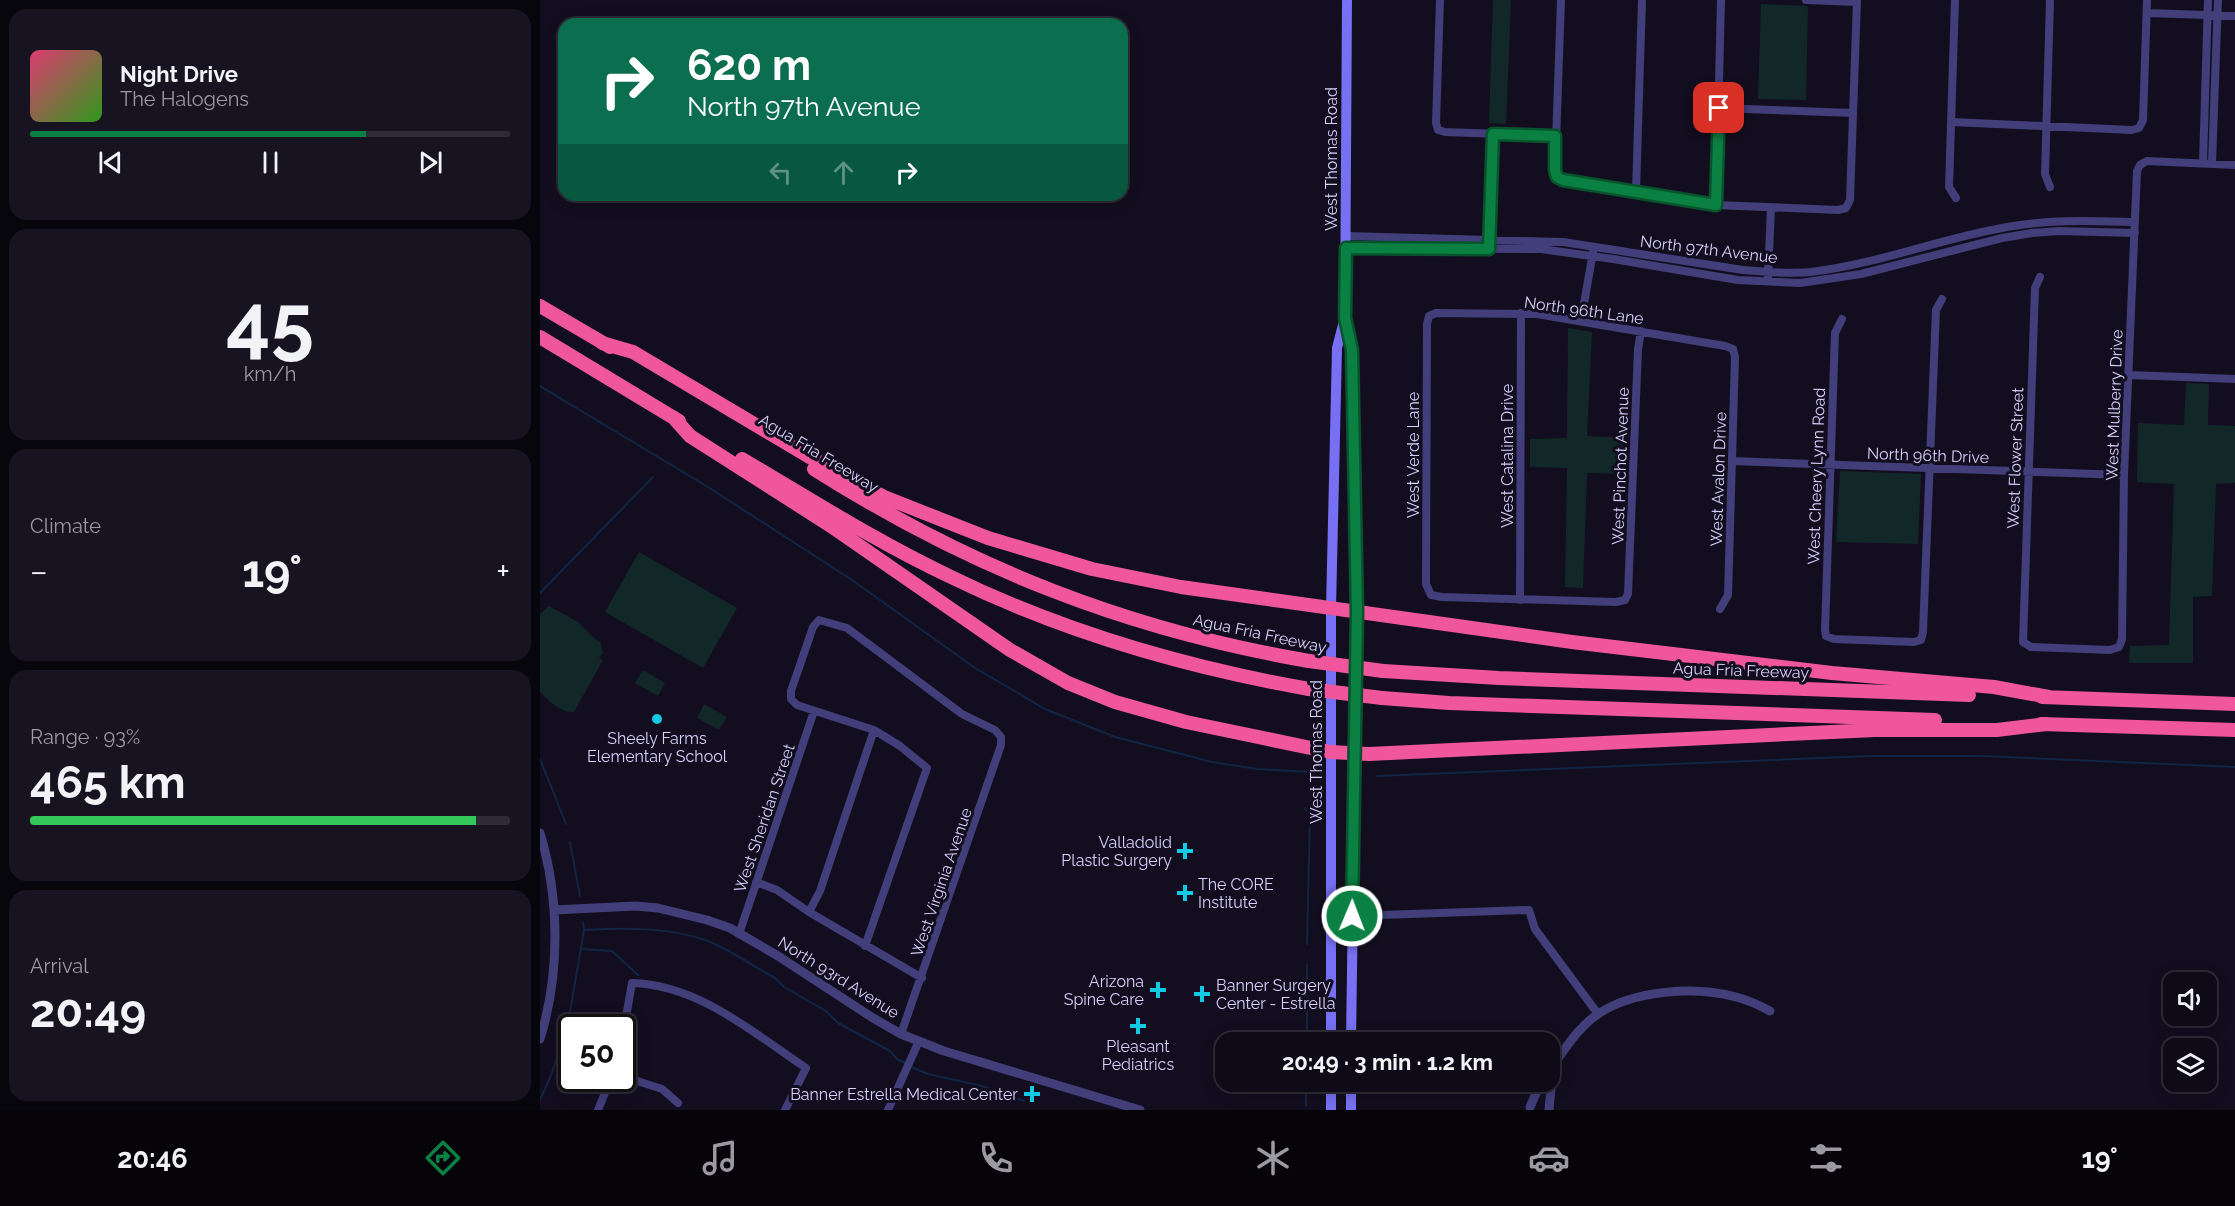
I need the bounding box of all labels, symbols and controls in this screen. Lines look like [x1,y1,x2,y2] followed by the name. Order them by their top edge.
[687,41,811,90] text: 620 m
[588,42,666,120] icon: right
[120,61,238,87] text: Night Drive
[1693,82,1744,133] pin
[120,87,249,111] text: The Halogens
[1322,87,1341,231] street label: West Thomas Road
[687,91,921,122] text: North 97th Avenue
[1702,91,1735,124] icon: arrive
[94,146,127,179] icon: previous
[254,146,287,179] icon: pause
[414,146,447,179] icon: next
[764,156,797,189] icon: left
[827,156,860,189] icon: ahead
[890,156,923,189] icon: right
[1639,232,1779,267] street label: North 97th Avenue
[226,277,314,368] text: 45
[1523,293,1645,328] street label: North 96th Lane
[2102,329,2127,481] street label: West Mulberry Drive
[244,362,296,386] text: km/h
[1498,384,1517,528] street label: West Catalina Drive
[1608,387,1633,545] street label: West Pinchot Avenue
[1804,387,1829,565] street label: West Cheery Lynn Road
[2004,387,2027,529] street label: West Flower Street
[1404,392,1423,518] street label: West Verde Lane
[755,410,882,497] street label: Agua Fria Freeway
[1707,411,1730,547] street label: West Avalon Drive
[1867,444,1989,467] street label: North 96th Drive
[30,514,101,538] text: Climate
[242,545,302,598] text: 19°
[30,552,48,591] text: −
[496,552,510,591] text: +
[1191,610,1329,657] street label: Agua Fria Freeway
[1673,659,1810,682] street label: Agua Fria Freeway
[1307,680,1326,824] street label: West Thomas Road
[650,712,664,726] marker: Sheely Farms Elementary School
[30,725,140,749] text: Range · 93%
[587,729,728,766] place label: Sheely Farms Elementary School
[730,741,799,895] street label: West Sheridan Street
[30,756,186,809] text: 465 km
[907,805,976,959] street label: West Virginia Avenue
[1061,833,1172,870] place label: Valladolid Plastic Surgery
[1176,842,1194,860] marker: Valladolid Plastic Surgery
[1198,875,1274,912] place label: The CORE Institute
[1176,884,1194,902] marker: The CORE Institute
[1320,884,1384,948] position arrow
[775,933,903,1022] street label: North 93rd Avenue
[30,954,89,978] text: Arrival
[1064,972,1144,1009] place label: Arizona Spine Care
[2163,972,2217,1092] map controls
[2163,972,2217,1026] button: sound
[1216,976,1335,1013] place label: Banner Surgery Center - Estrella
[1149,981,1167,999] marker: Arizona Spine Care
[30,985,146,1038] text: 20:49
[1193,985,1211,1003] marker: Banner Surgery Center - Estrella
[558,1014,636,1092] speed limit sign: 50
[1129,1017,1147,1035] marker: Pleasant Pediatrics
[1102,1037,1174,1074] place label: Pleasant Pediatrics
[2163,1038,2217,1092] button: layers
[1282,1049,1493,1075] text: 20:49 · 3 min · 1.2 km
[790,1085,1018,1104] place label: Banner Estrella Medical Center
[1023,1085,1041,1103] marker: Banner Estrella Medical Center
[422,1137,464,1179] icon: directions
[699,1137,741,1179] icon: music
[975,1137,1017,1179] icon: phone
[1252,1137,1294,1179] icon: climate
[1528,1137,1570,1179] icon: car
[1805,1137,1847,1179] icon: filters
[117,1143,188,1174] text: 20:46
[2082,1143,2118,1174] text: 19°

